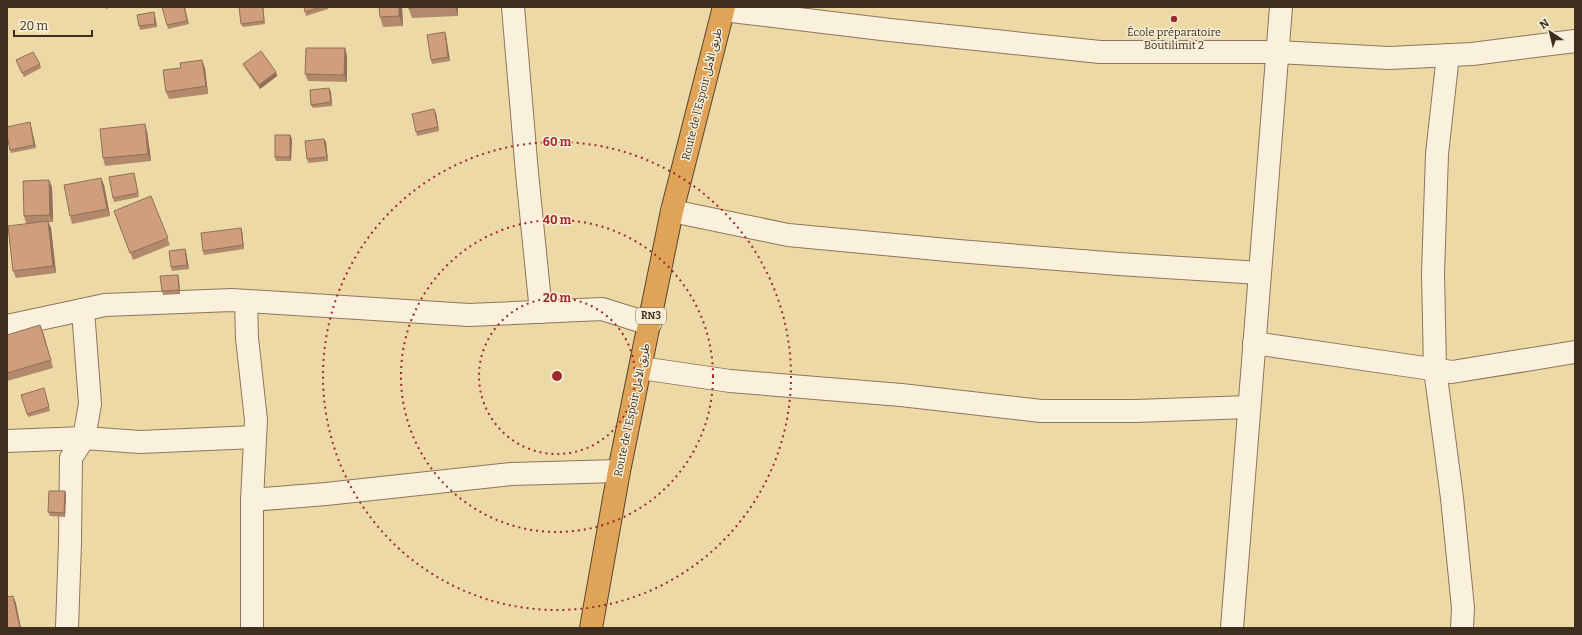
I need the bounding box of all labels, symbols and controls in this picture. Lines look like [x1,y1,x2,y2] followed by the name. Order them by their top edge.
[14,12,92,38] scale bar
[1530,12,1570,52] north arrow
[1169,14,1179,24] marker: École préparatoire Boutilimit 2
[1537,16,1552,32] text: N
[20,19,49,33] text: 20 m
[1127,25,1221,52] place label: École préparatoire Boutilimit 2
[679,26,725,162] street label: Route de l’Espoir طريق الأمل
[543,135,572,149] text: 60 m
[543,213,572,227] text: 40 m
[543,291,572,305] text: 20 m
[636,308,666,324] road number: RN3
[612,342,653,478] street label: Route de l’Espoir طريق الأمل
[550,369,564,383] centre of rings

